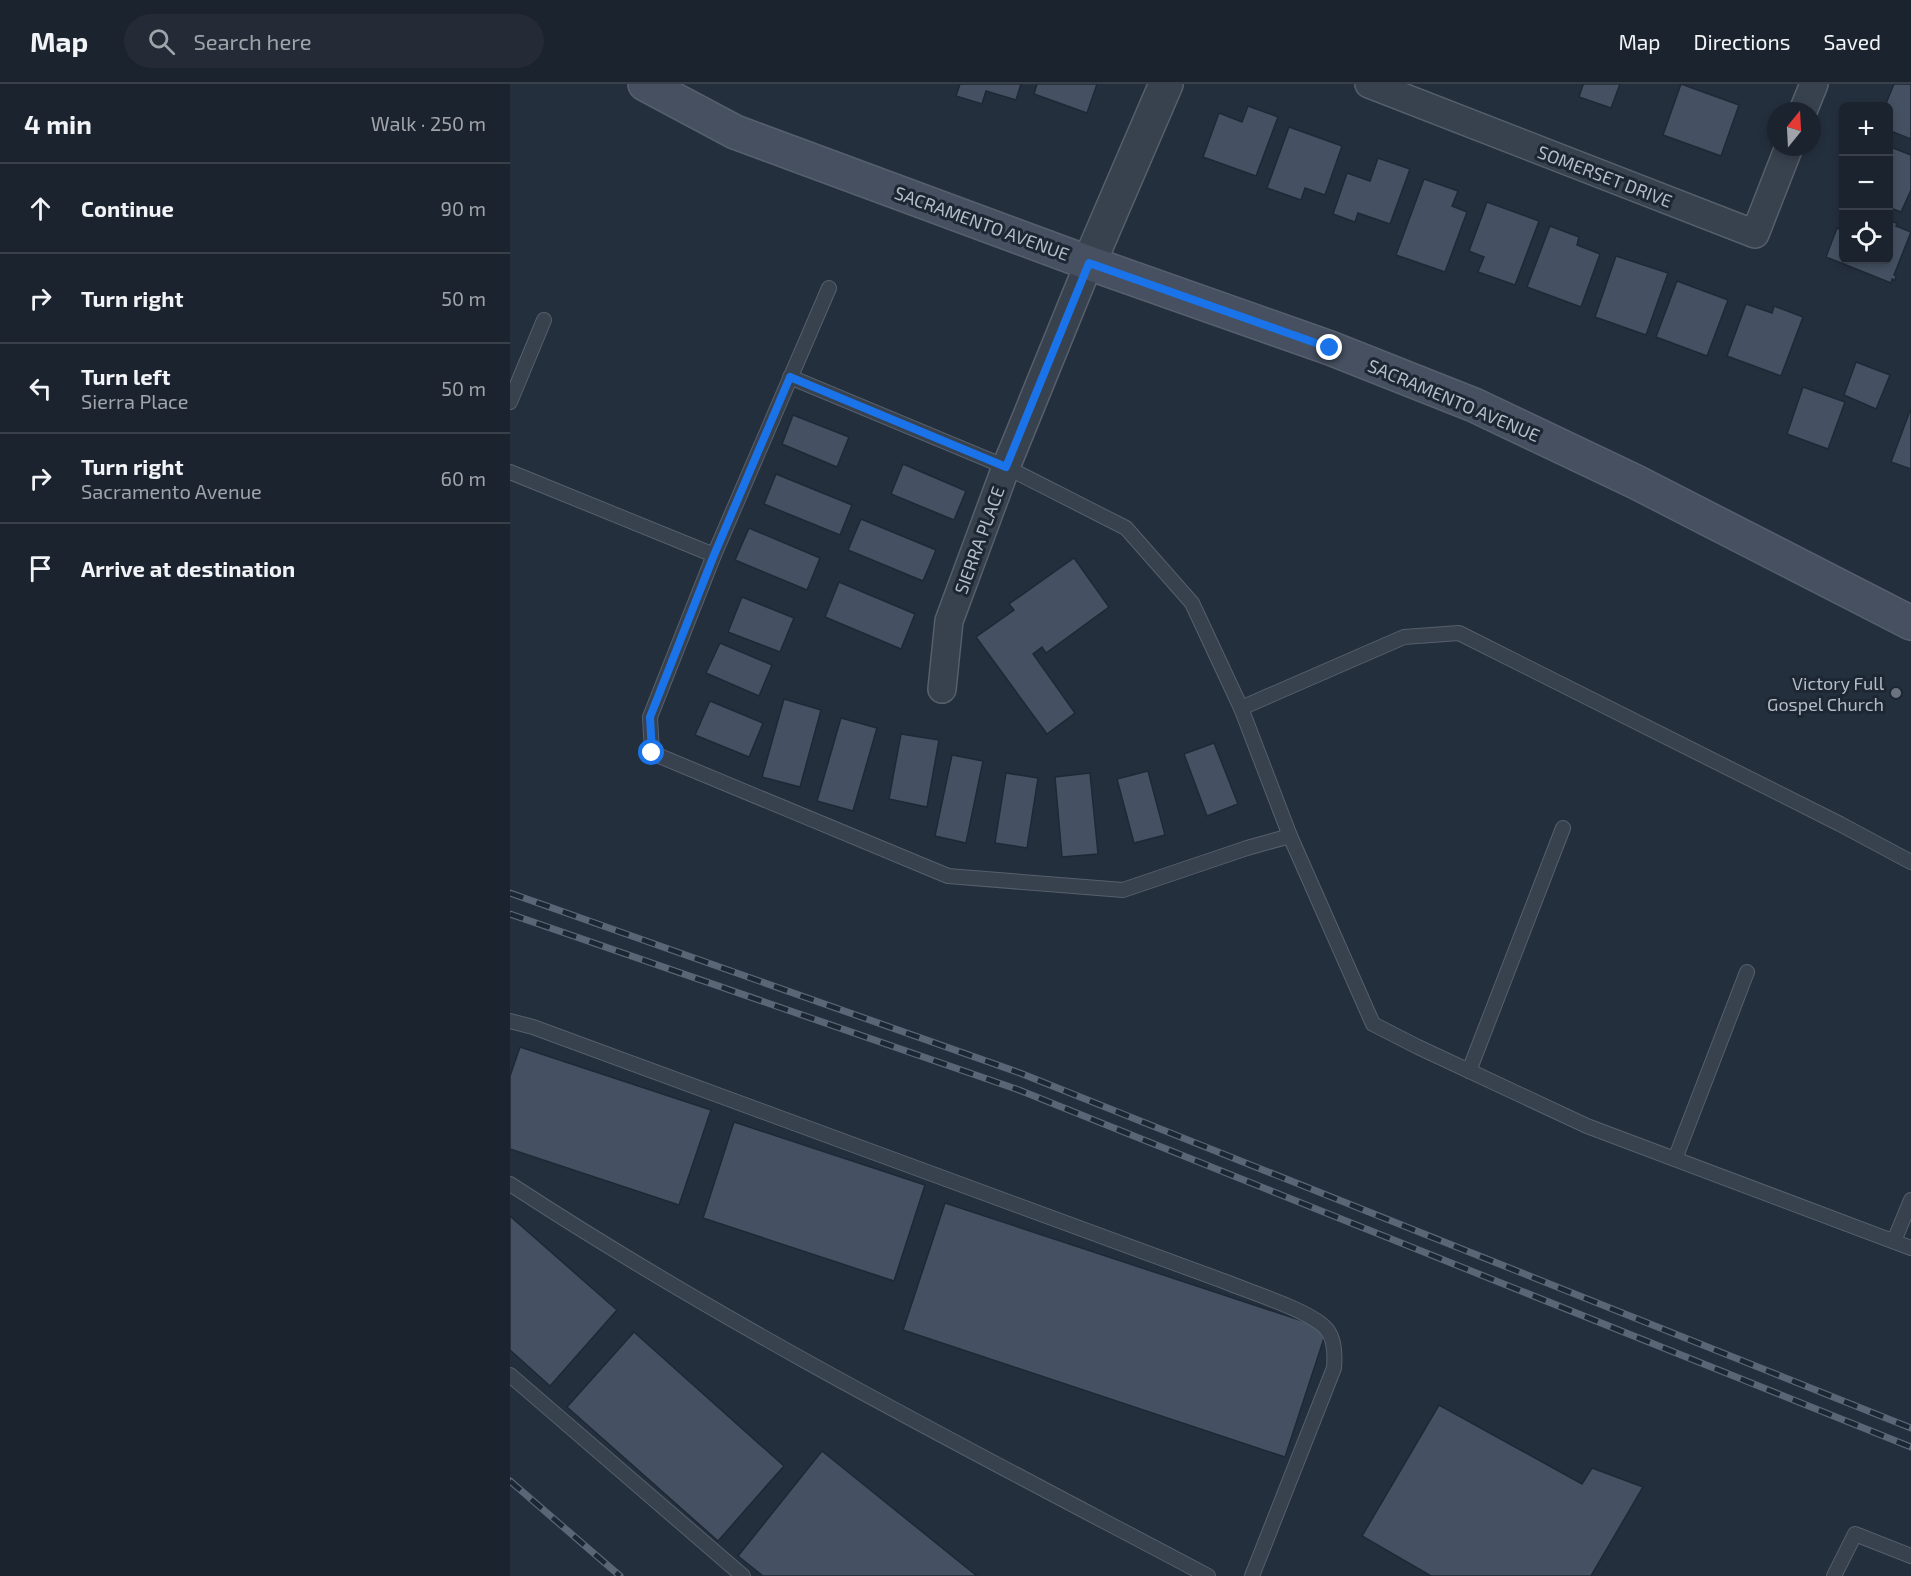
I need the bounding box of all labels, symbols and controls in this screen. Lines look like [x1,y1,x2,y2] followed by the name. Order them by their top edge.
[124,14,544,68] search box
[30,24,88,58] text: Map
[145,25,178,58] icon: search
[193,28,312,54] text: Search here
[1618,29,1661,54] text: Map
[1694,29,1790,54] text: Directions
[1823,29,1881,54] text: Saved
[1767,102,1821,156] north arrow
[1839,102,1893,264] map controls
[1839,102,1893,156] button: +
[24,108,92,139] text: 4 min
[371,111,486,135] text: Walk · 250 m
[1535,140,1675,212] street label: SOMERSET DRIVE
[1839,156,1893,210] button: −
[892,181,1072,265] street label: SACRAMENTO AVENUE
[24,192,57,225] icon: ahead
[81,195,174,221] text: Continue
[441,196,486,220] text: 90 m
[1839,210,1893,264] button: locate
[24,282,57,315] icon: right
[81,285,183,311] text: Turn right
[441,286,486,310] text: 50 m
[1316,334,1342,360] route end
[1365,354,1543,446] street label: SACRAMENTO AVENUE
[81,363,170,389] text: Turn left
[24,372,57,405] icon: left
[441,376,486,400] text: 50 m
[81,389,188,413] text: Sierra Place
[81,453,183,479] text: Turn right
[24,462,57,495] icon: right
[441,466,486,490] text: 60 m
[81,479,262,503] text: Sacramento Avenue
[949,483,1009,597] street label: SIERRA PLACE
[24,552,57,585] icon: arrive
[81,555,295,581] text: Arrive at destination
[1767,672,1885,715] place label: Victory Full Gospel Church
[1889,686,1903,700] marker: Victory Full Gospel Church
[638,739,664,765] route start

